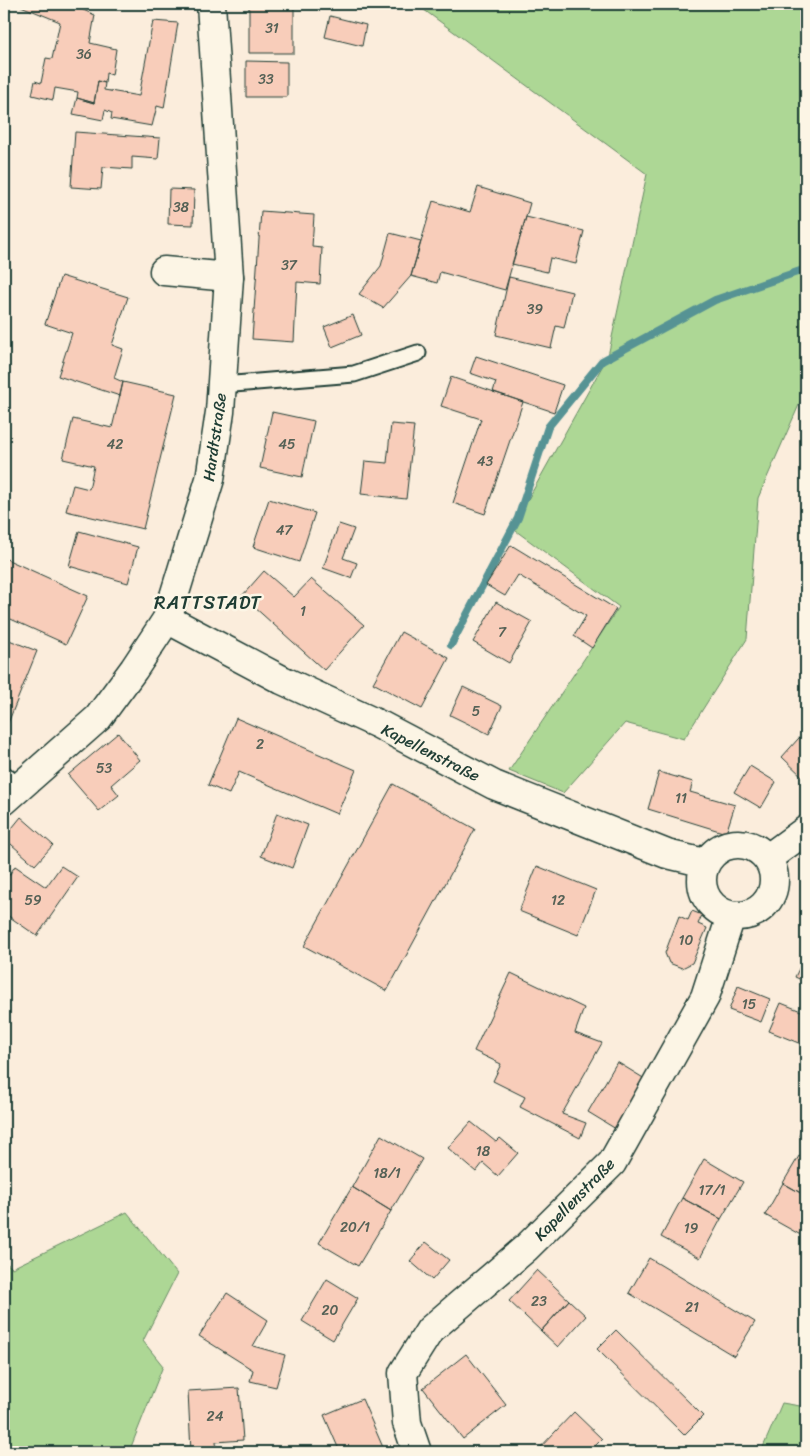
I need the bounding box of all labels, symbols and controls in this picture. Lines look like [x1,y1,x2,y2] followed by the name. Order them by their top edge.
[265,16,279,41] house number: 31
[76,42,92,67] house number: 36
[258,67,274,92] house number: 33
[173,195,190,220] house number: 38
[281,253,298,278] house number: 37
[527,297,544,322] house number: 39
[194,391,235,483] street label: Hardtstraße
[107,432,123,457] house number: 42
[278,432,296,457] house number: 45
[477,449,494,474] house number: 43
[276,518,293,543] house number: 47
[154,586,262,619] district label: RATTSTADT
[300,599,306,624] house number: 1
[498,620,507,645] house number: 7
[472,699,481,724] house number: 5
[376,715,485,790] street label: Kapellenstraße
[256,732,264,757] house number: 2
[96,756,112,781] house number: 53
[675,786,687,811] house number: 11
[24,888,42,913] house number: 59
[551,888,565,913] house number: 12
[679,928,694,953] house number: 10
[742,992,757,1017] house number: 15
[476,1139,491,1164] house number: 18
[527,1151,622,1248] street label: Kapellenstraße
[373,1161,401,1186] house number: 18/1
[699,1178,725,1203] house number: 17/1
[340,1215,370,1240] house number: 20/1
[684,1216,699,1241] house number: 19
[531,1289,547,1314] house number: 23
[685,1295,699,1320] house number: 21
[322,1298,339,1323] house number: 20
[207,1404,224,1429] house number: 24

